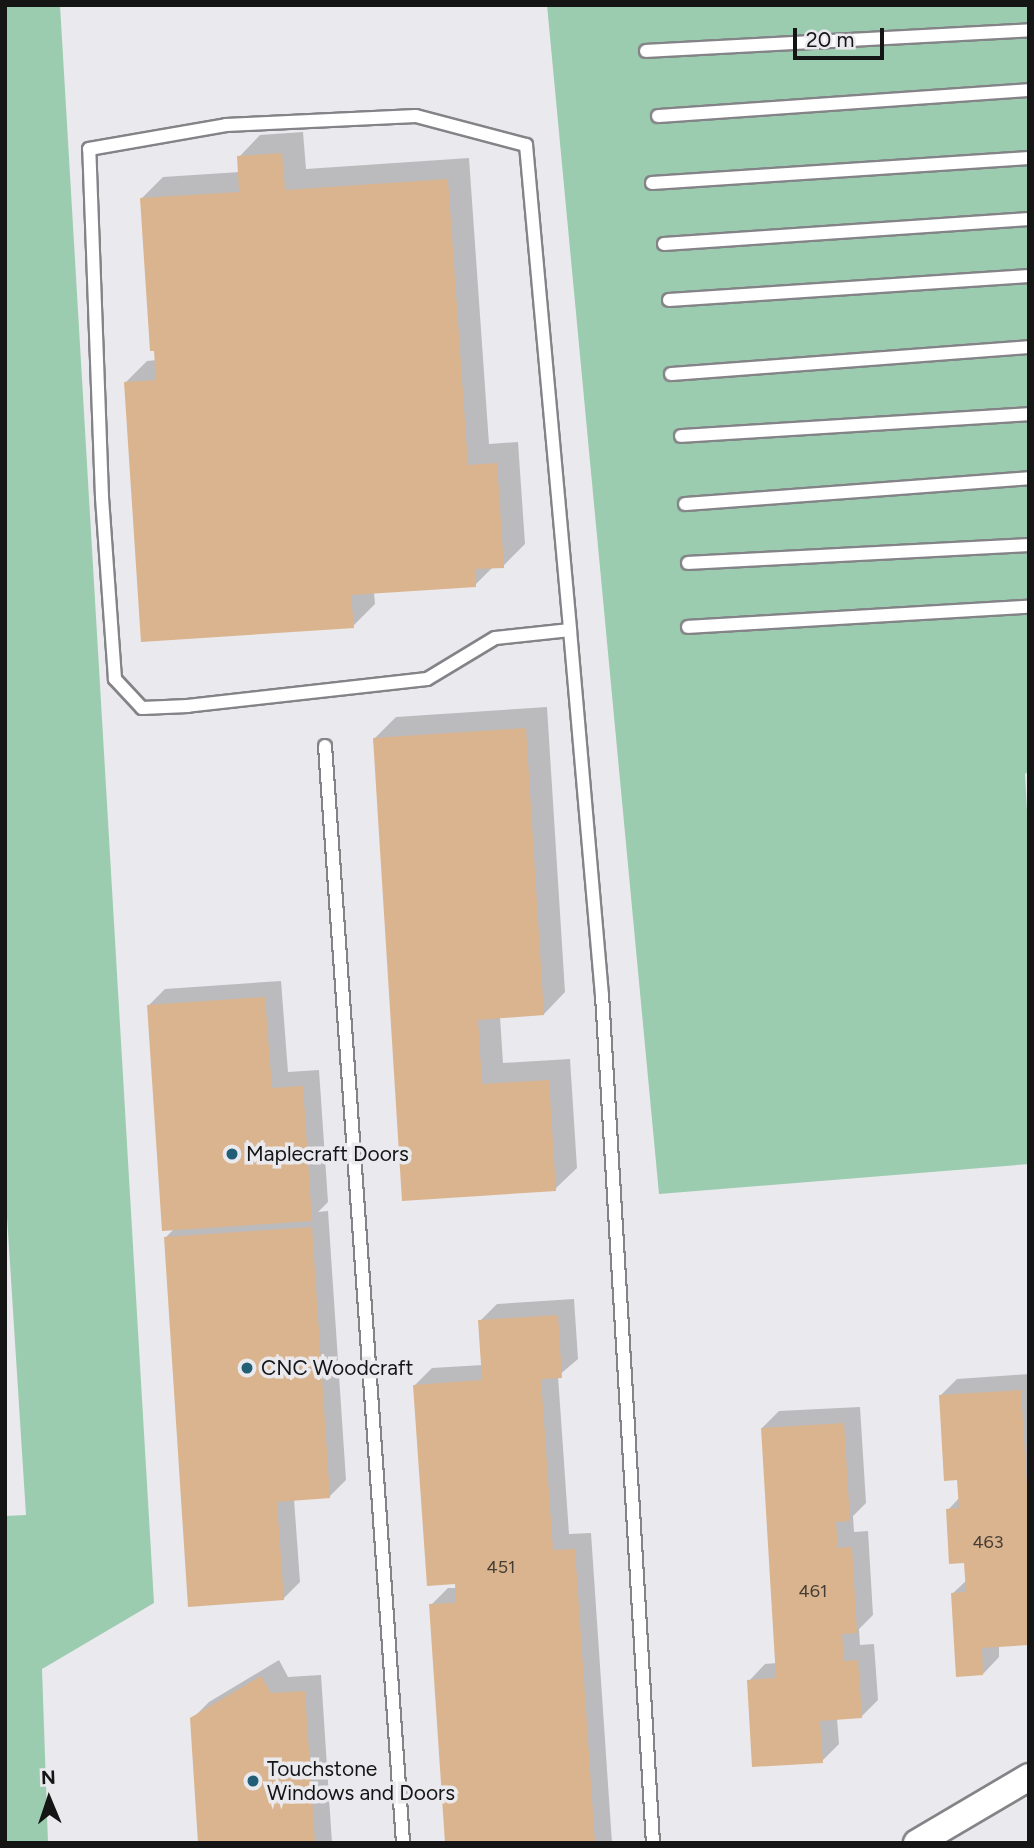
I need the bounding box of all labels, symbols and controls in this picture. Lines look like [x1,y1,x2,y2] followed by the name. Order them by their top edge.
[796,14,887,58] scale bar
[806,27,854,52] text: 20 m
[246,1141,409,1167] place label: Maplecraft Doors
[224,1146,240,1162] marker: Maplecraft Doors
[261,1355,414,1381] place label: CNC Woodcraft
[239,1360,255,1376] marker: CNC Woodcraft
[972,1531,1004,1553] house number: 463
[487,1556,515,1578] house number: 451
[799,1580,827,1602] house number: 461
[267,1756,455,1806] place label: Touchstone Windows and Doors
[14,1764,84,1834] north arrow
[41,1766,56,1789] text: N
[245,1773,261,1789] marker: Touchstone Windows and Doors

